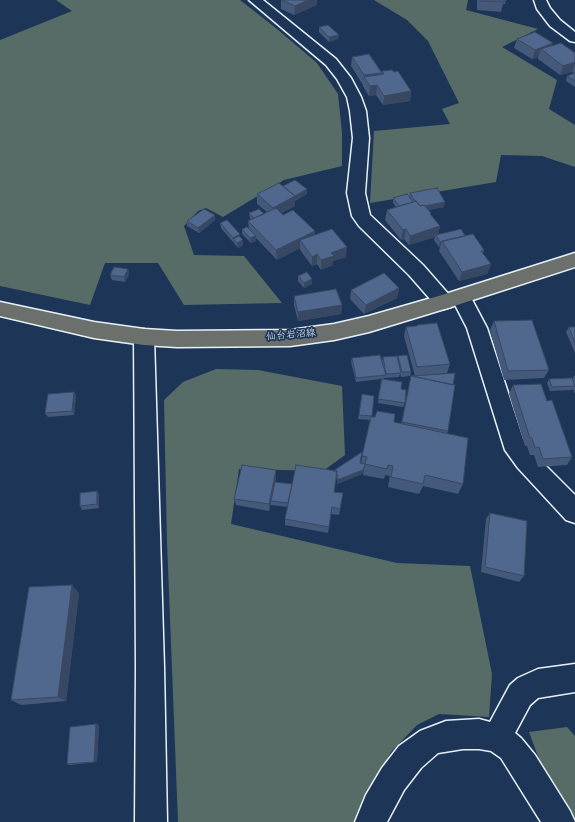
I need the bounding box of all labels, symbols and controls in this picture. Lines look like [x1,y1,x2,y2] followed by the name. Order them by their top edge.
[266,328,316,344] street label: 仙台岩沼線

